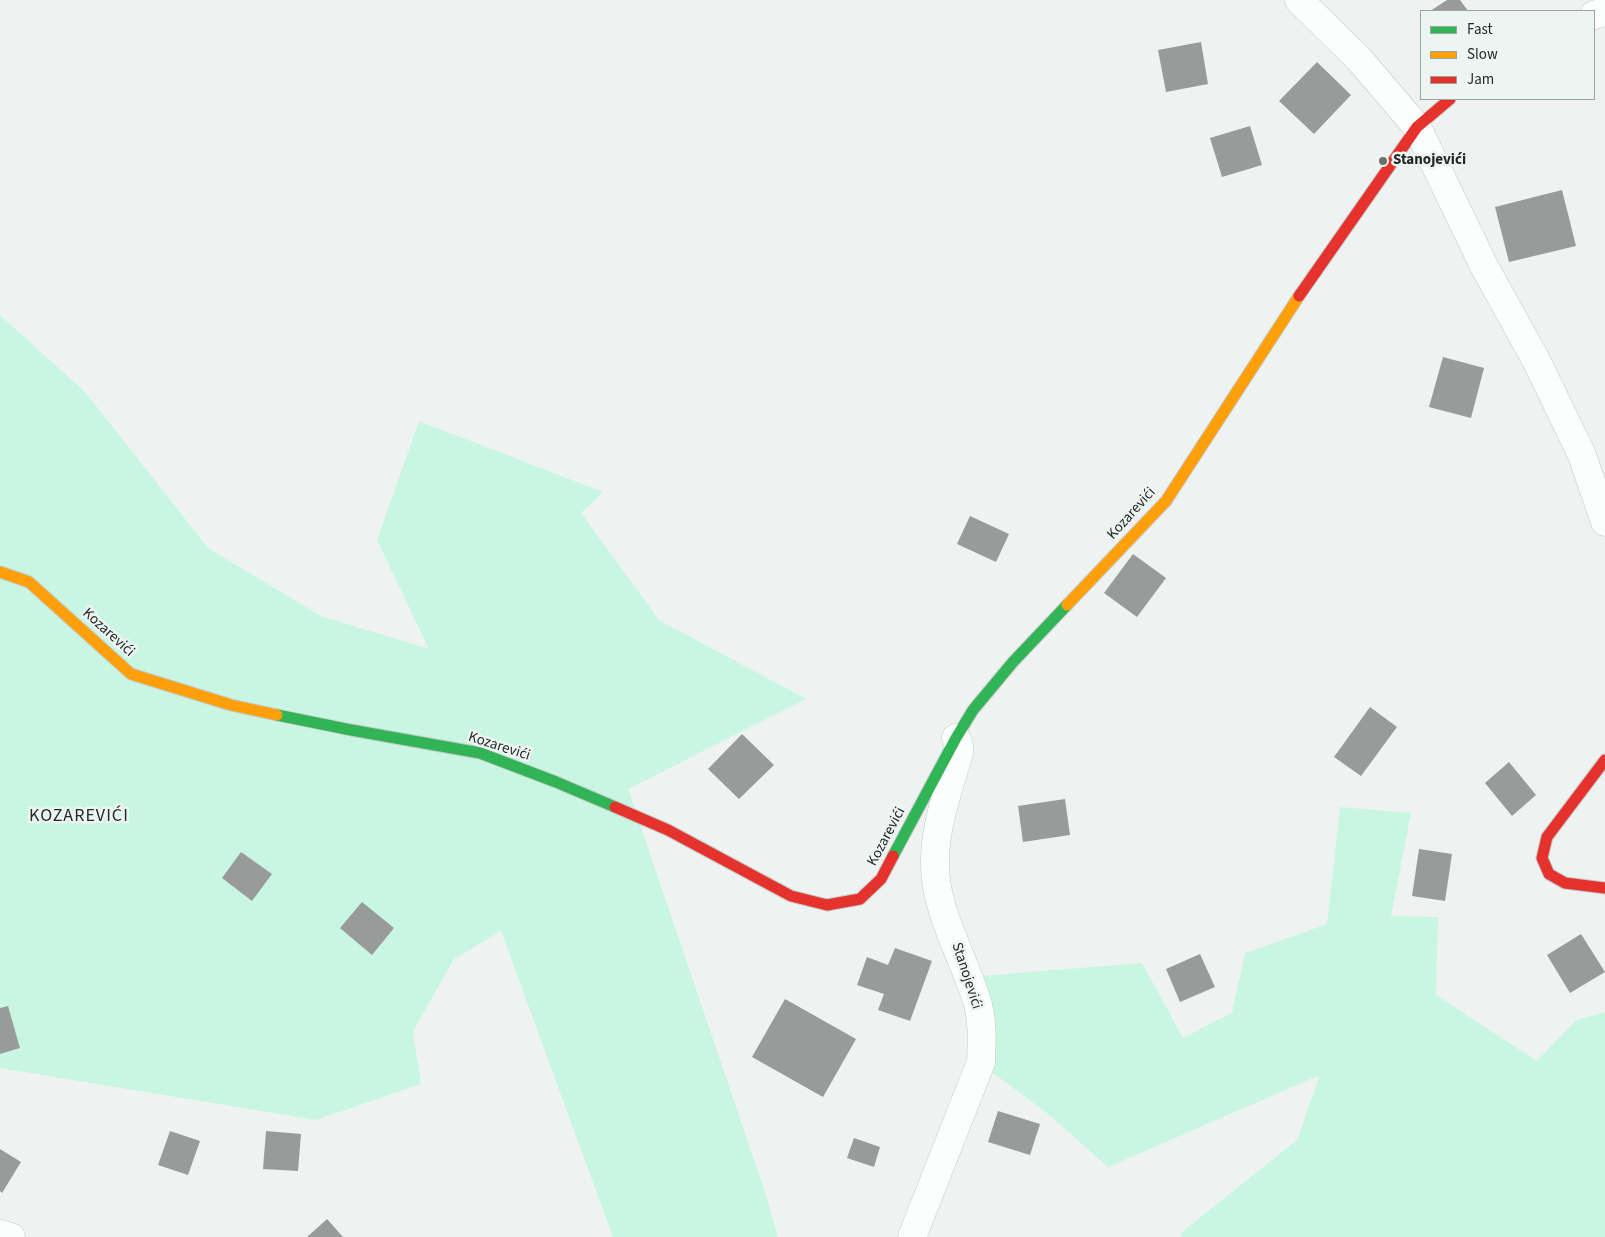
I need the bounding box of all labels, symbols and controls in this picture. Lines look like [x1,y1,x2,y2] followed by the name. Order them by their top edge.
[1420,10,1595,100] legend
[1467,19,1493,40] text: Fast
[1467,44,1498,65] text: Slow
[1467,69,1494,90] text: Jam
[1393,152,1466,170] place label: Stanojevići
[1377,155,1389,167] marker: Stanojevići
[1104,484,1160,544] street label: Kozarevići
[78,605,138,661] street label: Kozarevići
[466,729,532,765] street label: Kozarevići
[864,805,910,869] street label: Kozarevići
[28,806,130,828] district label: KOZAREVIĆI
[947,941,985,1011] street label: Stanojevići

